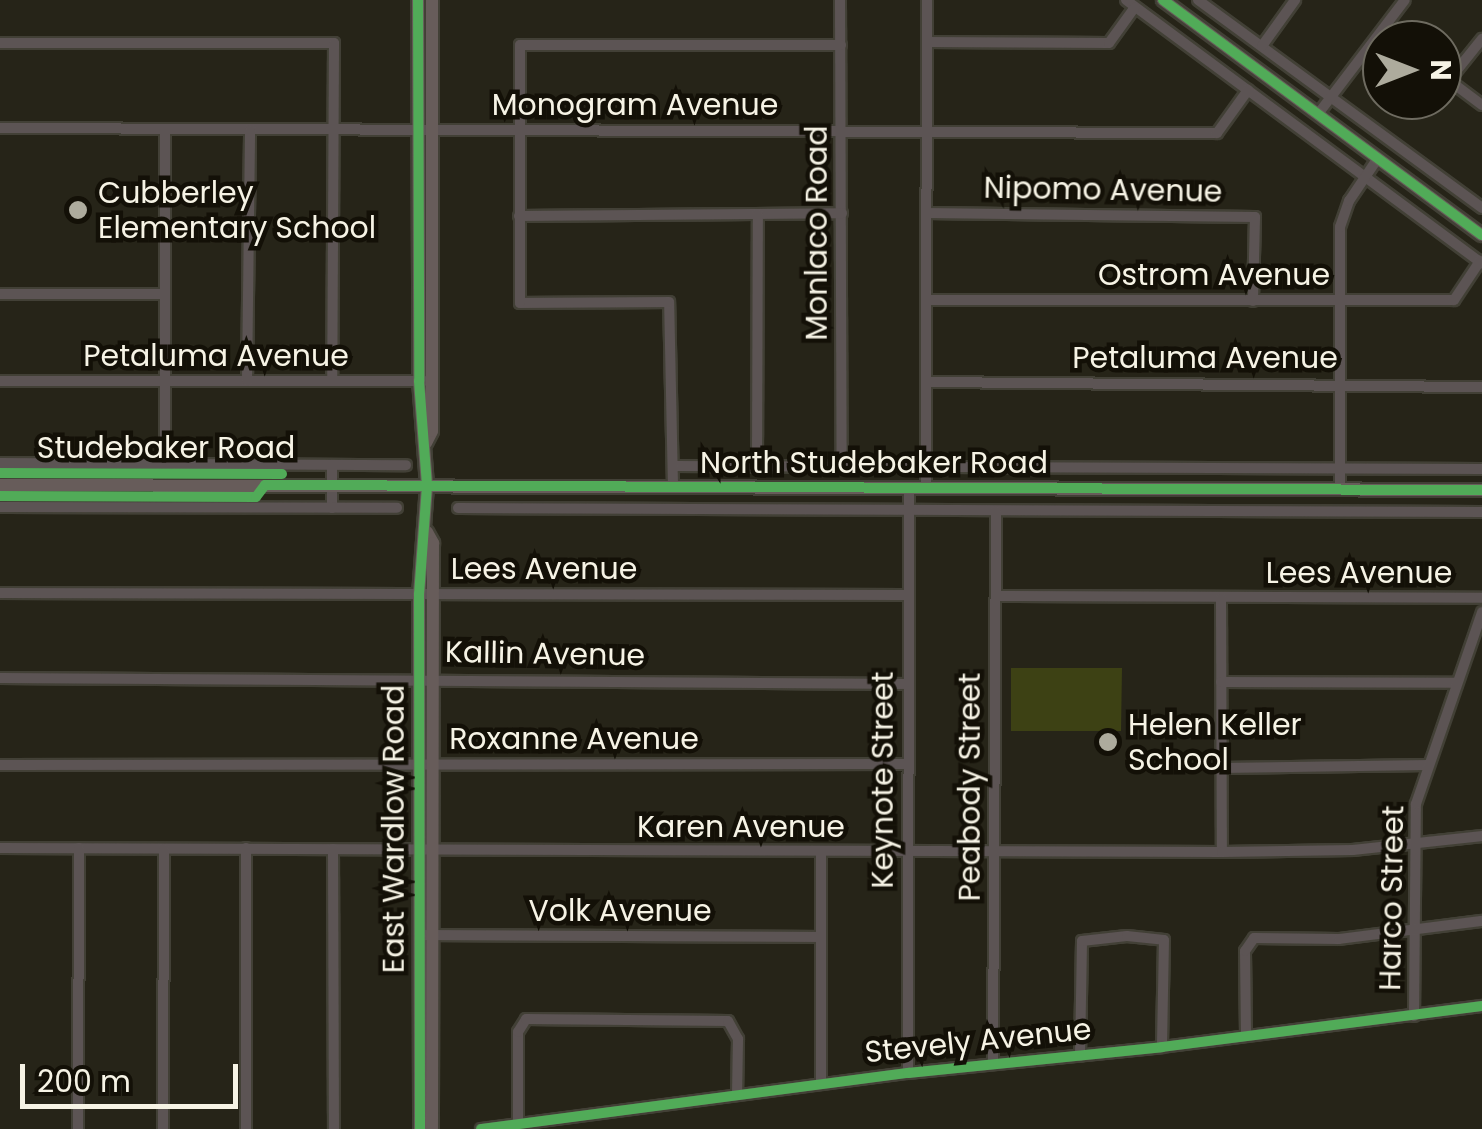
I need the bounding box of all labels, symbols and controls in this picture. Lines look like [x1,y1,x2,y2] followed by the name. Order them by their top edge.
[1362,20,1462,120] north arrow
[1421,59,1460,81] text: N
[492,87,778,123] street label: Monogram Avenue
[799,125,835,341] street label: Monlaco Road
[983,170,1223,210] street label: Nipomo Avenue
[98,175,376,246] place label: Cubberley Elementary School
[67,199,89,221] marker: Cubberley Elementary School
[1098,257,1330,293] street label: Ostrom Avenue
[83,338,349,374] street label: Petaluma Avenue
[1072,340,1338,376] street label: Petaluma Avenue
[37,430,295,466] street label: Studebaker Road
[700,445,1048,481] street label: North Studebaker Road
[451,551,637,587] street label: Lees Avenue
[1266,555,1452,591] street label: Lees Avenue
[445,634,645,674] street label: Kallin Avenue
[865,671,901,889] street label: Keynote Street
[952,673,988,901] street label: Peabody Street
[376,685,412,973] street label: East Wardlow Road
[1128,707,1302,778] place label: Helen Keller School
[449,721,699,757] street label: Roxanne Avenue
[1097,731,1119,753] marker: Helen Keller School
[1372,805,1412,991] street label: Harco Street
[637,809,845,845] street label: Karen Avenue
[529,893,711,929] street label: Volk Avenue
[863,1011,1093,1071] street label: Stevely Avenue
[25,1044,242,1106] scale bar
[37,1060,131,1103] text: 200 m

